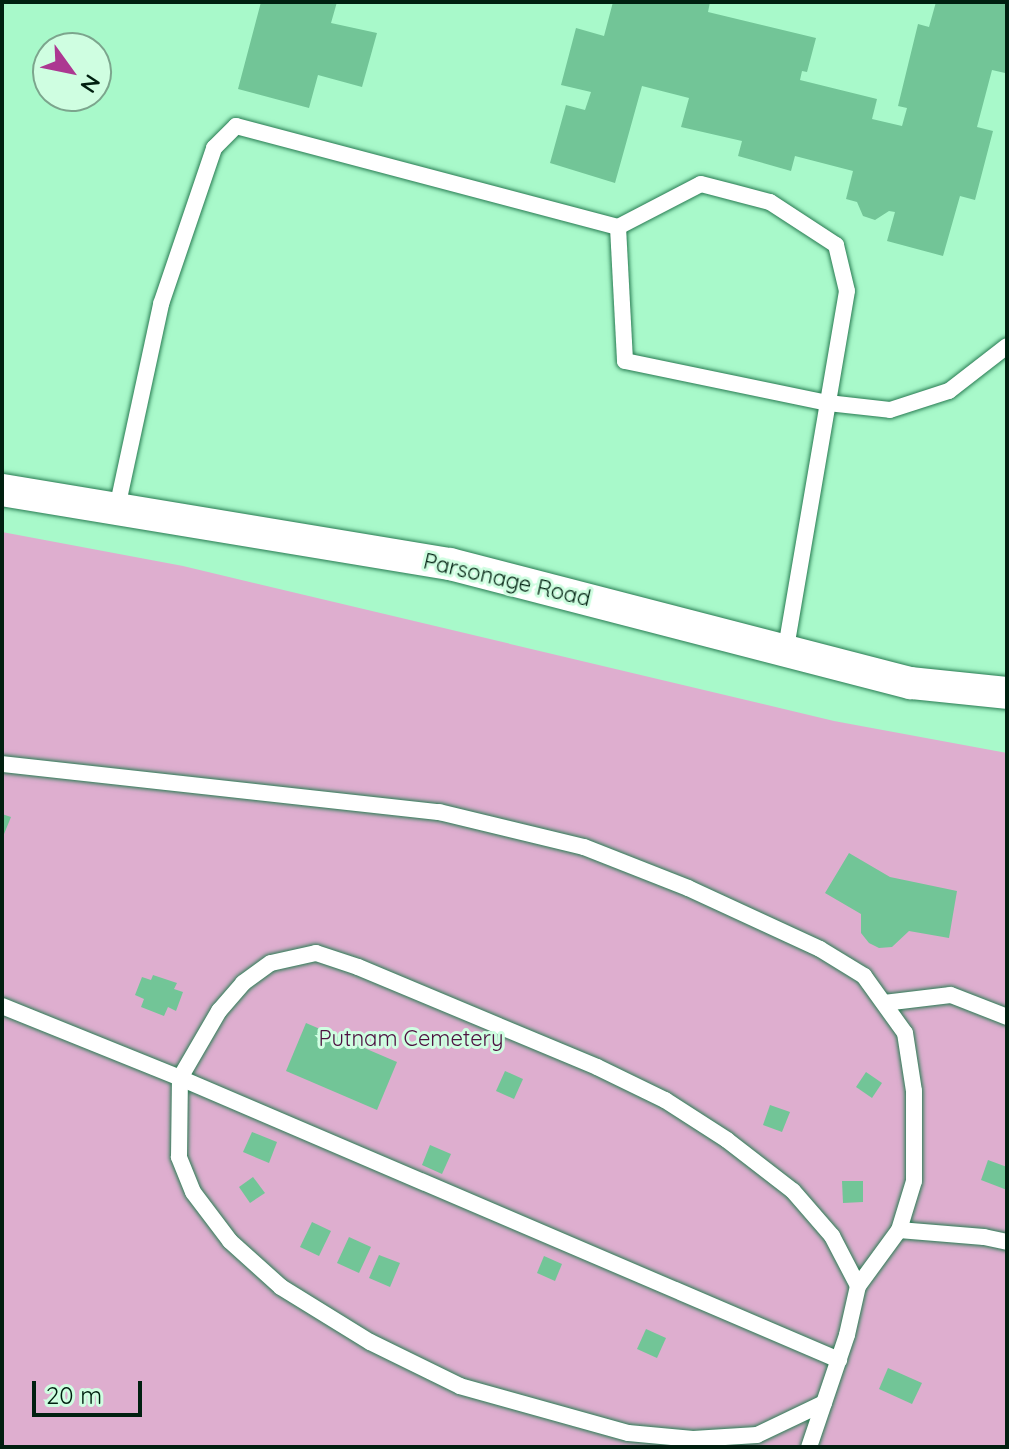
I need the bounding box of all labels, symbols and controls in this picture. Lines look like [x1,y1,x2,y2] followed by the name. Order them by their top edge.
[32,32,112,112] north arrow
[74,70,107,98] text: N
[421,548,593,612] street label: Parsonage Road
[318,1026,504,1052] park label: Putnam Cemetery
[36,1365,146,1415] scale bar
[46,1380,102,1410] text: 20 m

